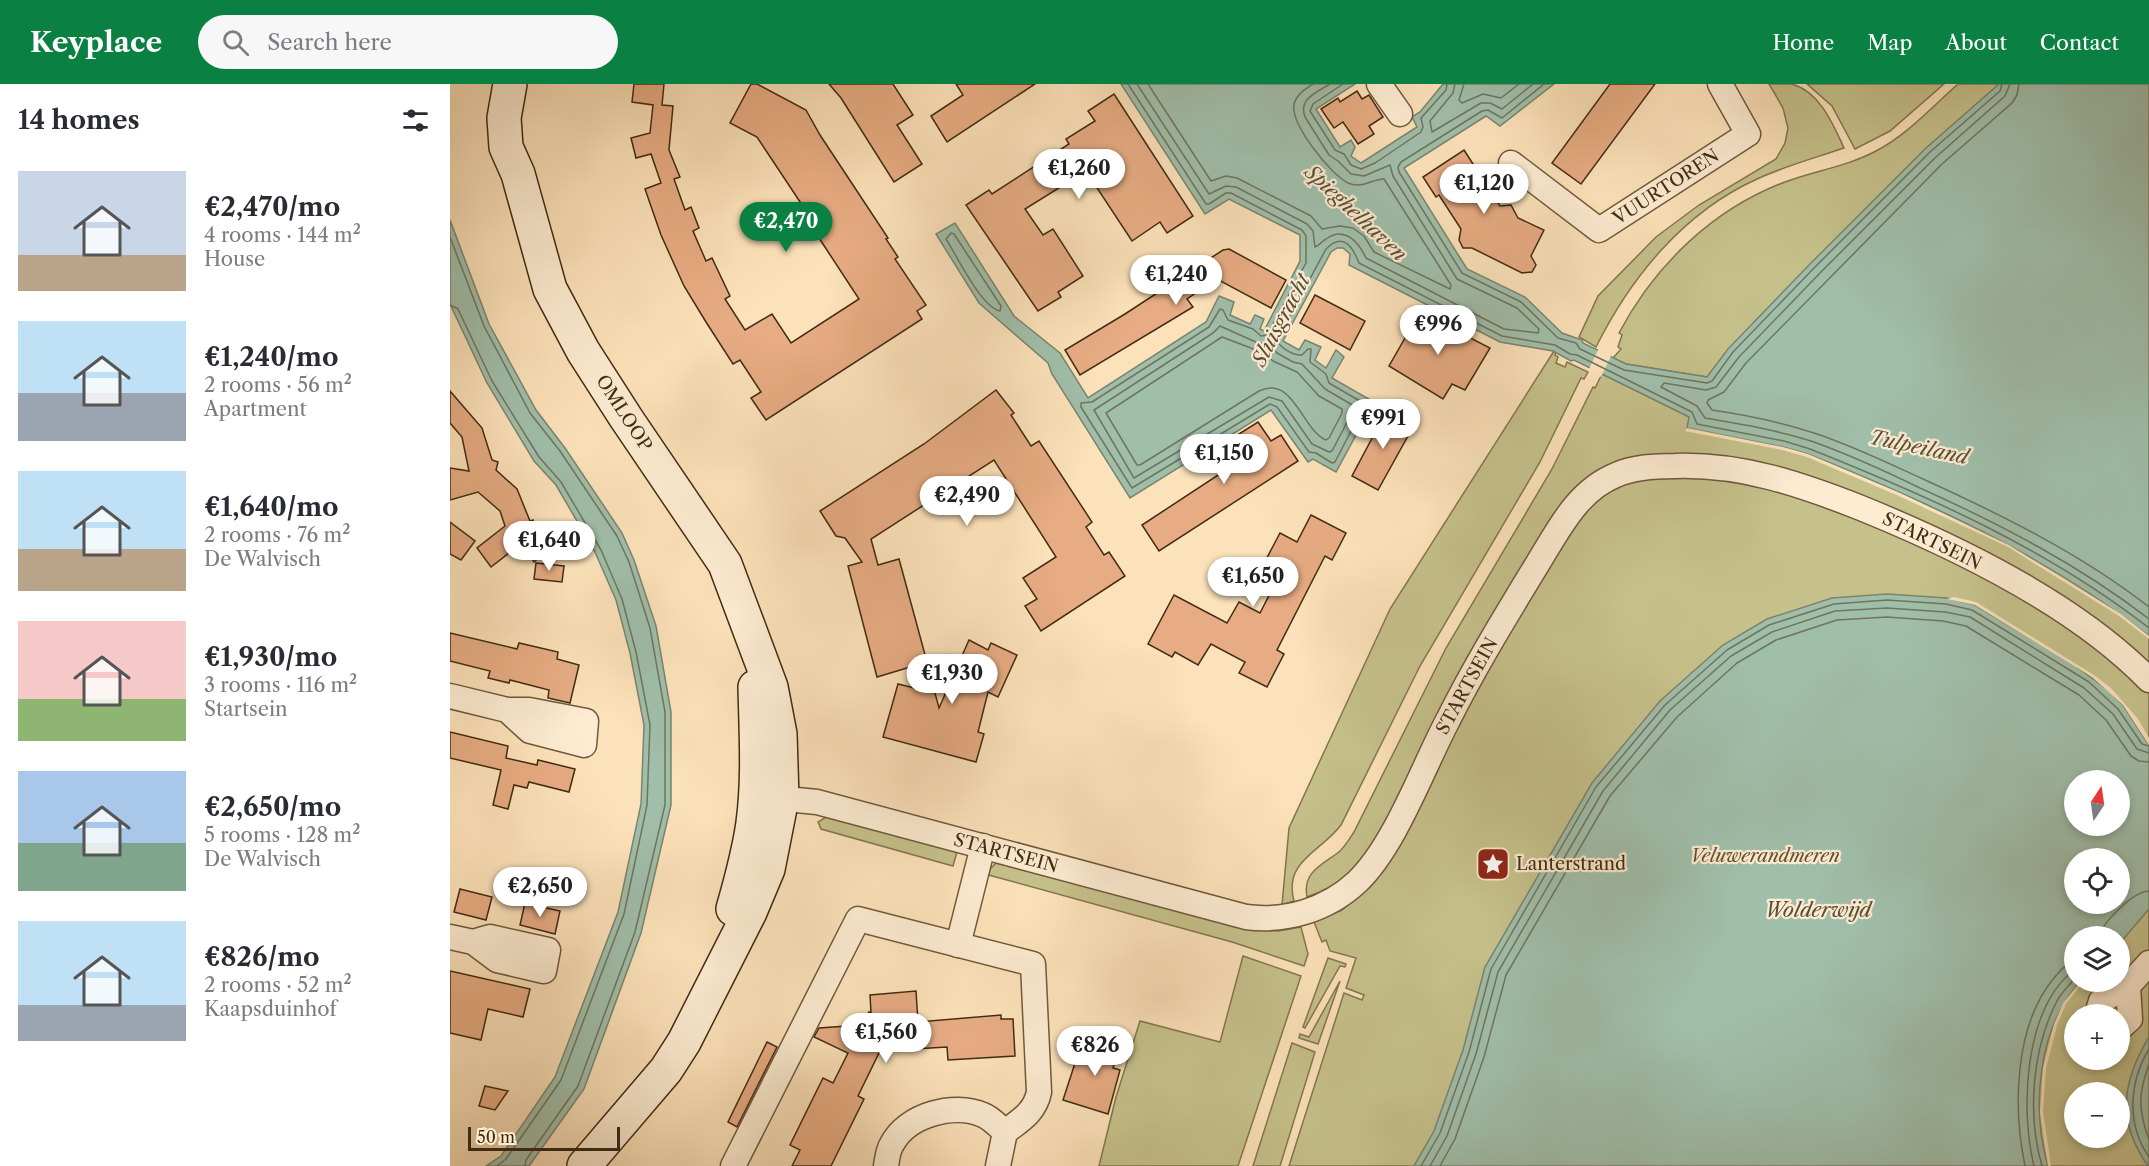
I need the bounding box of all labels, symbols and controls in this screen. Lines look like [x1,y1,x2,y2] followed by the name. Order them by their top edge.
[198,15,618,69] search box
[30,25,162,59] text: Keyplace
[219,26,252,59] icon: search
[267,29,392,56] text: Search here
[1773,30,1834,55] text: Home
[1867,30,1912,55] text: Map
[1945,30,2007,55] text: About
[2040,30,2119,55] text: Contact
[18,104,140,136] text: 14 homes
[399,104,432,137] icon: filters
[1608,144,1723,230] street label: VUURTOREN
[1030,149,1128,200] pin: €1,260
[1047,156,1111,180] text: €1,260
[1299,159,1412,266] water label: Spieghelhaven
[1435,164,1533,215] pin: €1,120
[1454,171,1514,195] text: €1,120
[204,191,340,223] text: €2,470/mo
[66,195,138,267] icon: home
[737,202,835,253] pin: €2,470
[753,209,819,233] text: €2,470
[204,223,361,247] text: 4 rooms · 144 m²
[204,247,265,271] text: House
[1127,255,1225,306] pin: €1,240
[1144,262,1208,286] text: €1,240
[1246,269,1316,371] water label: Sluisgracht
[1402,305,1474,356] pin: €996
[1414,312,1462,336] text: €996
[204,341,338,373] text: €1,240/mo
[66,345,138,417] icon: home
[591,371,657,455] street label: OMLOOP
[204,373,352,397] text: 2 rooms · 56 m²
[204,397,307,421] text: Apartment
[1347,399,1419,450] pin: €991
[1360,406,1406,430] text: €991
[1867,425,1973,470] water label: Tulpeiland
[1175,434,1273,485] pin: €1,150
[1194,441,1254,465] text: €1,150
[918,476,1016,527] pin: €2,490
[934,483,1000,507] text: €2,490
[204,491,339,523] text: €1,640/mo
[66,495,138,567] icon: home
[1879,508,1985,574] street label: STARTSEIN
[500,521,598,572] pin: €1,640
[204,523,350,547] text: 2 rooms · 76 m²
[517,528,581,552] text: €1,640
[204,547,321,571] text: De Walvisch
[1204,557,1302,608] pin: €1,650
[1222,564,1284,588] text: €1,650
[1431,634,1503,738] street label: STARTSEIN
[204,641,337,673] text: €1,930/mo
[66,645,138,717] icon: home
[903,654,1001,705] pin: €1,930
[921,661,983,685] text: €1,930
[204,673,357,697] text: 3 rooms · 116 m²
[204,697,288,721] text: Startsein
[2064,770,2130,836] north arrow
[2064,770,2130,1148] map controls
[204,791,341,823] text: €2,650/mo
[66,795,138,867] icon: home
[204,823,360,847] text: 5 rooms · 128 m²
[951,828,1061,878] street label: STARTSEIN
[1690,845,1840,867] park label: Veluwerandmeren
[1475,846,1511,882] place icon: Lanterstrand
[204,847,321,871] text: De Walvisch
[2064,848,2130,914] button: locate
[1516,853,1626,875] place label: Lanterstrand
[491,867,589,918] pin: €2,650
[507,874,573,898] text: €2,650
[1765,898,1873,922] water label: Wolderwijd
[2064,926,2130,992] button: layers
[204,941,320,973] text: €826/mo
[66,945,138,1017] icon: home
[204,973,352,997] text: 2 rooms · 52 m²
[204,997,337,1021] text: Kaapsduinhof
[2064,1004,2130,1070] button: +
[837,1013,935,1064] pin: €1,560
[855,1020,917,1044] text: €1,560
[1059,1026,1131,1077] pin: €826
[1071,1033,1119,1057] text: €826
[2064,1082,2130,1148] button: −
[468,1124,620,1152] scale bar
[477,1127,515,1147] text: 50 m

